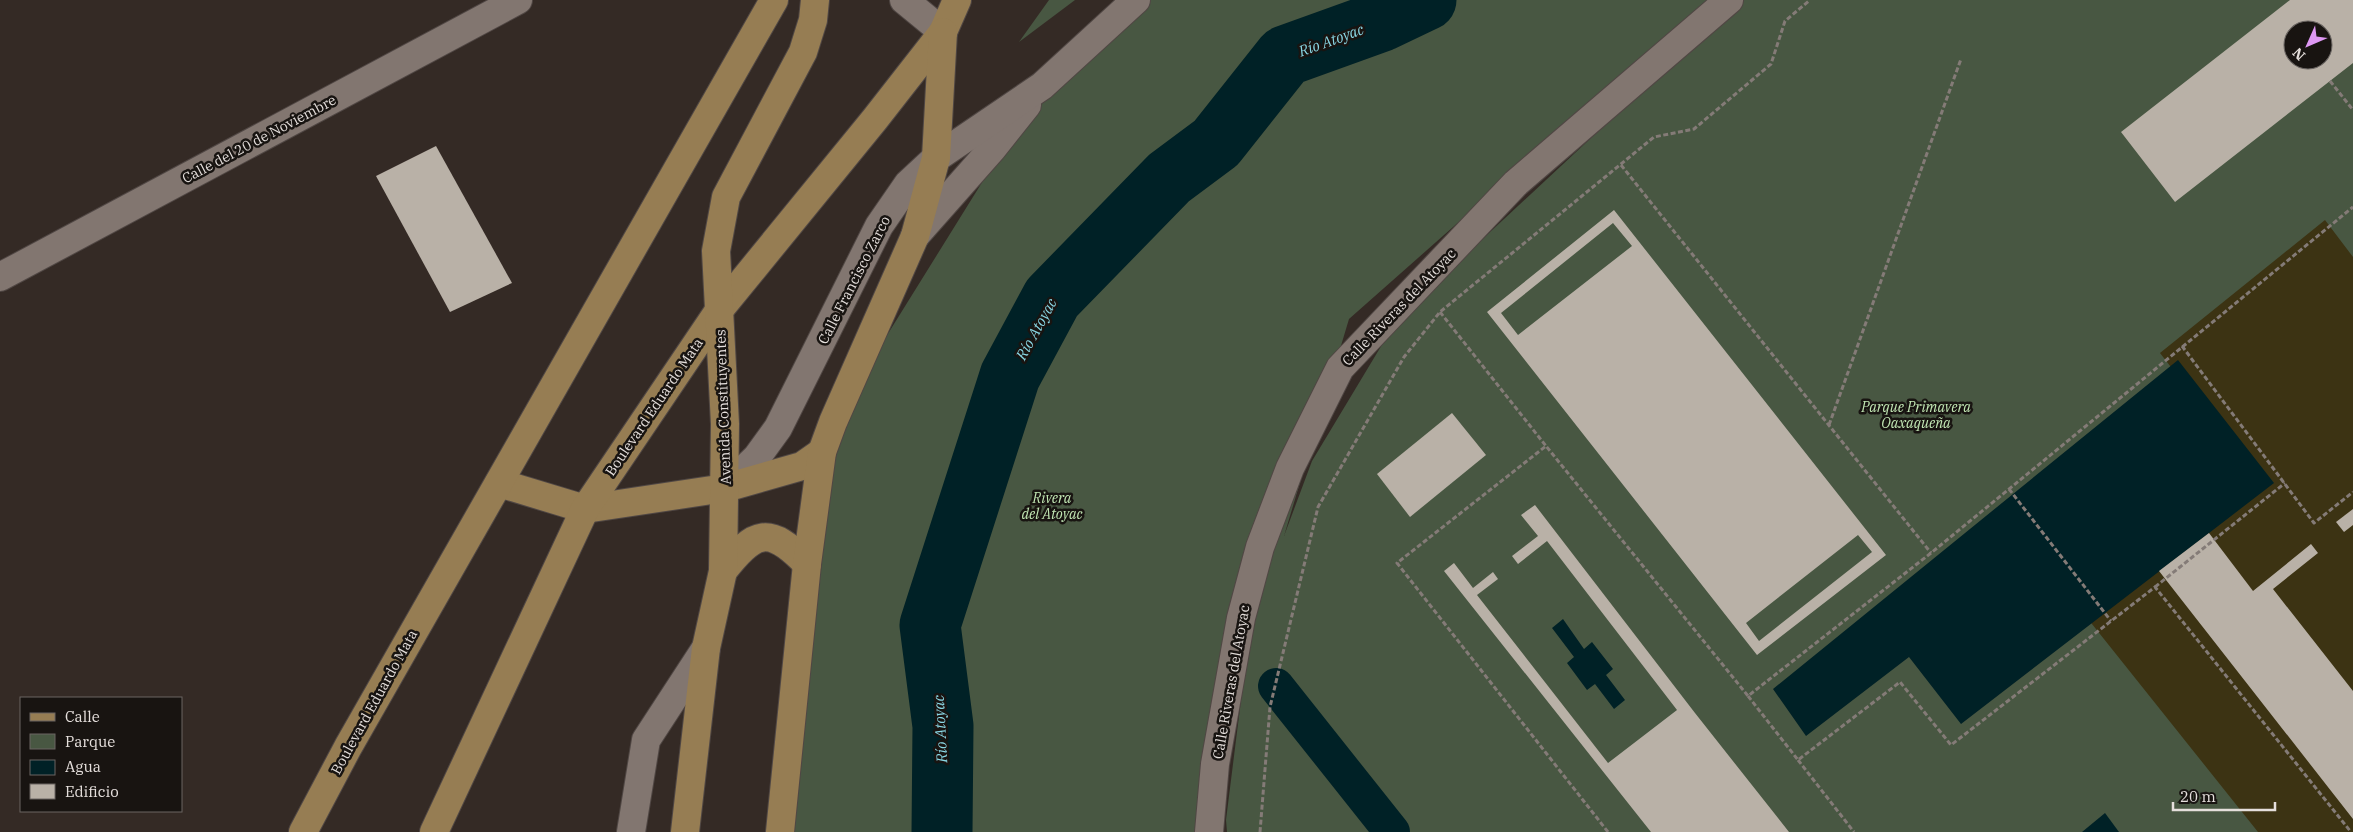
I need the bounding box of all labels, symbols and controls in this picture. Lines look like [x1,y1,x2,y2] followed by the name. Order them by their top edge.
[1295,19,1367,61] water label: Río Atoyac
[2283,20,2333,70] north arrow
[2289,44,2309,64] text: N
[179,91,339,187] street label: Calle del 20 de Noviembre
[814,213,894,347] street label: Calle Francisco Zarco
[1338,245,1460,369] street label: Calle Riveras del Atoyac
[1011,294,1061,364] water label: Río Atoyac
[711,329,735,485] street label: Avenida Constituyentes
[601,334,707,479] street label: Boulevard Eduardo Mata
[1860,398,1971,432] park label: Parque Primavera Oaxaqueña
[1021,489,1083,523] park label: Rivera del Atoyac
[1209,604,1253,760] street label: Calle Riveras del Atoyac
[327,626,421,777] street label: Boulevard Eduardo Mata
[929,694,951,764] water label: Río Atoyac
[20,697,182,812] legend
[65,707,100,726] text: Calle
[65,732,115,751] text: Parque
[65,757,101,776] text: Agua
[2173,780,2276,812] scale bar
[65,782,119,801] text: Edificio
[2180,787,2216,806] text: 20 m

